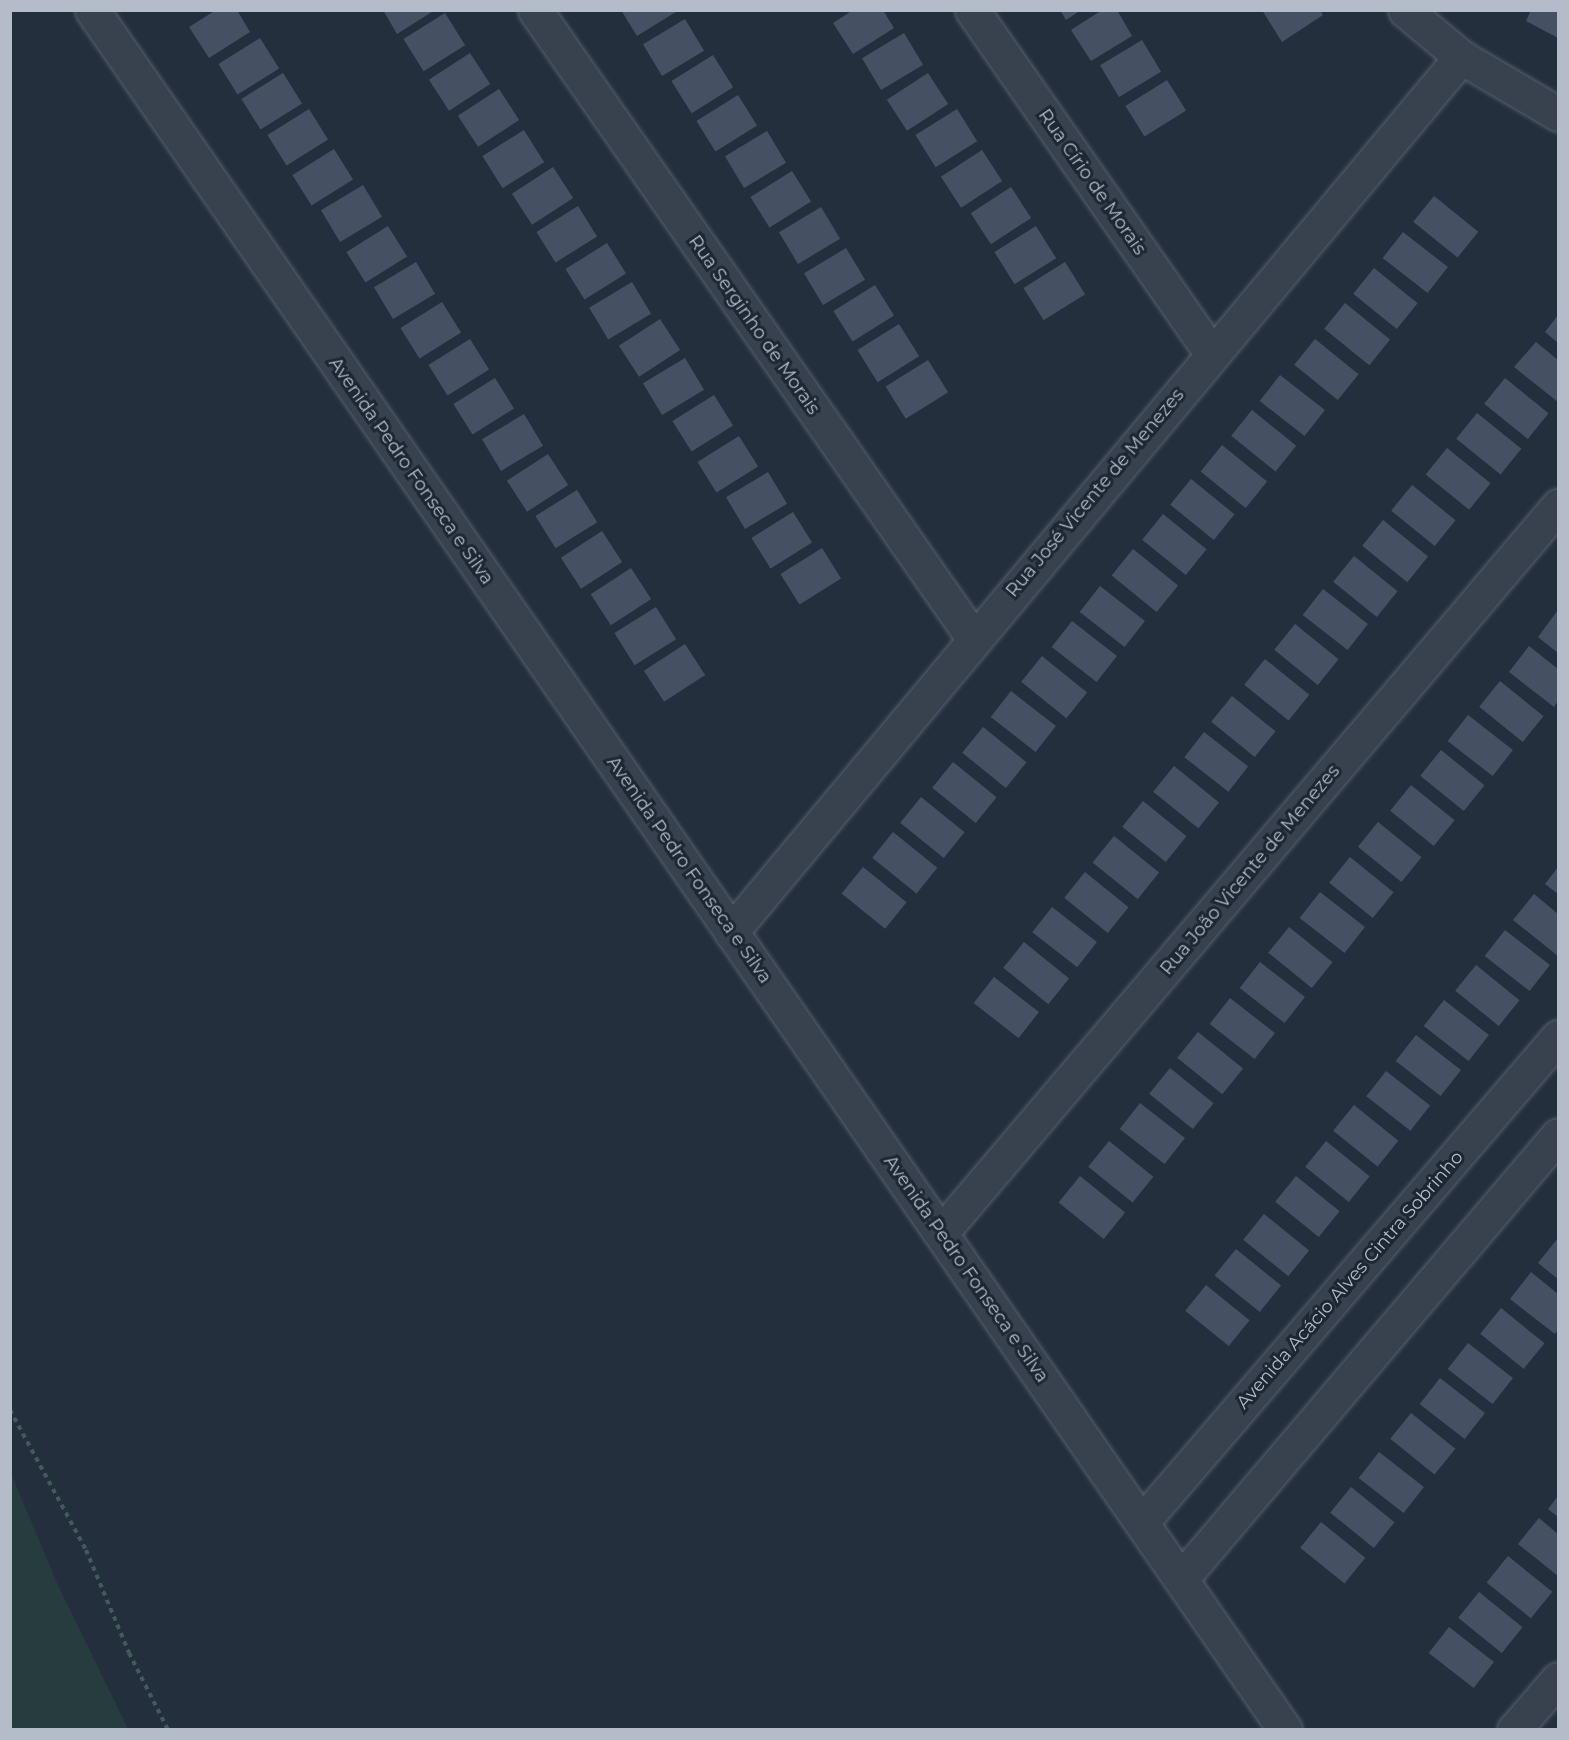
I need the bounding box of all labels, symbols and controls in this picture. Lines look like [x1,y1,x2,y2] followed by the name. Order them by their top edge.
[1034,105,1150,259] street label: Rua Círio de Morais
[684,231,824,419] street label: Rua Serginho de Morais
[324,353,498,589] street label: Avenida Pedro Fonseca e Silva
[1001,384,1189,602] street label: Rua José Vicente de Menezes
[602,752,776,988] street label: Avenida Pedro Fonseca e Silva
[1156,761,1344,979] street label: Rua João Vicente de Menezes
[1232,1147,1468,1413] street label: Avenida Acácio Alves Cintra Sobrinho
[879,1151,1053,1387] street label: Avenida Pedro Fonseca e Silva

